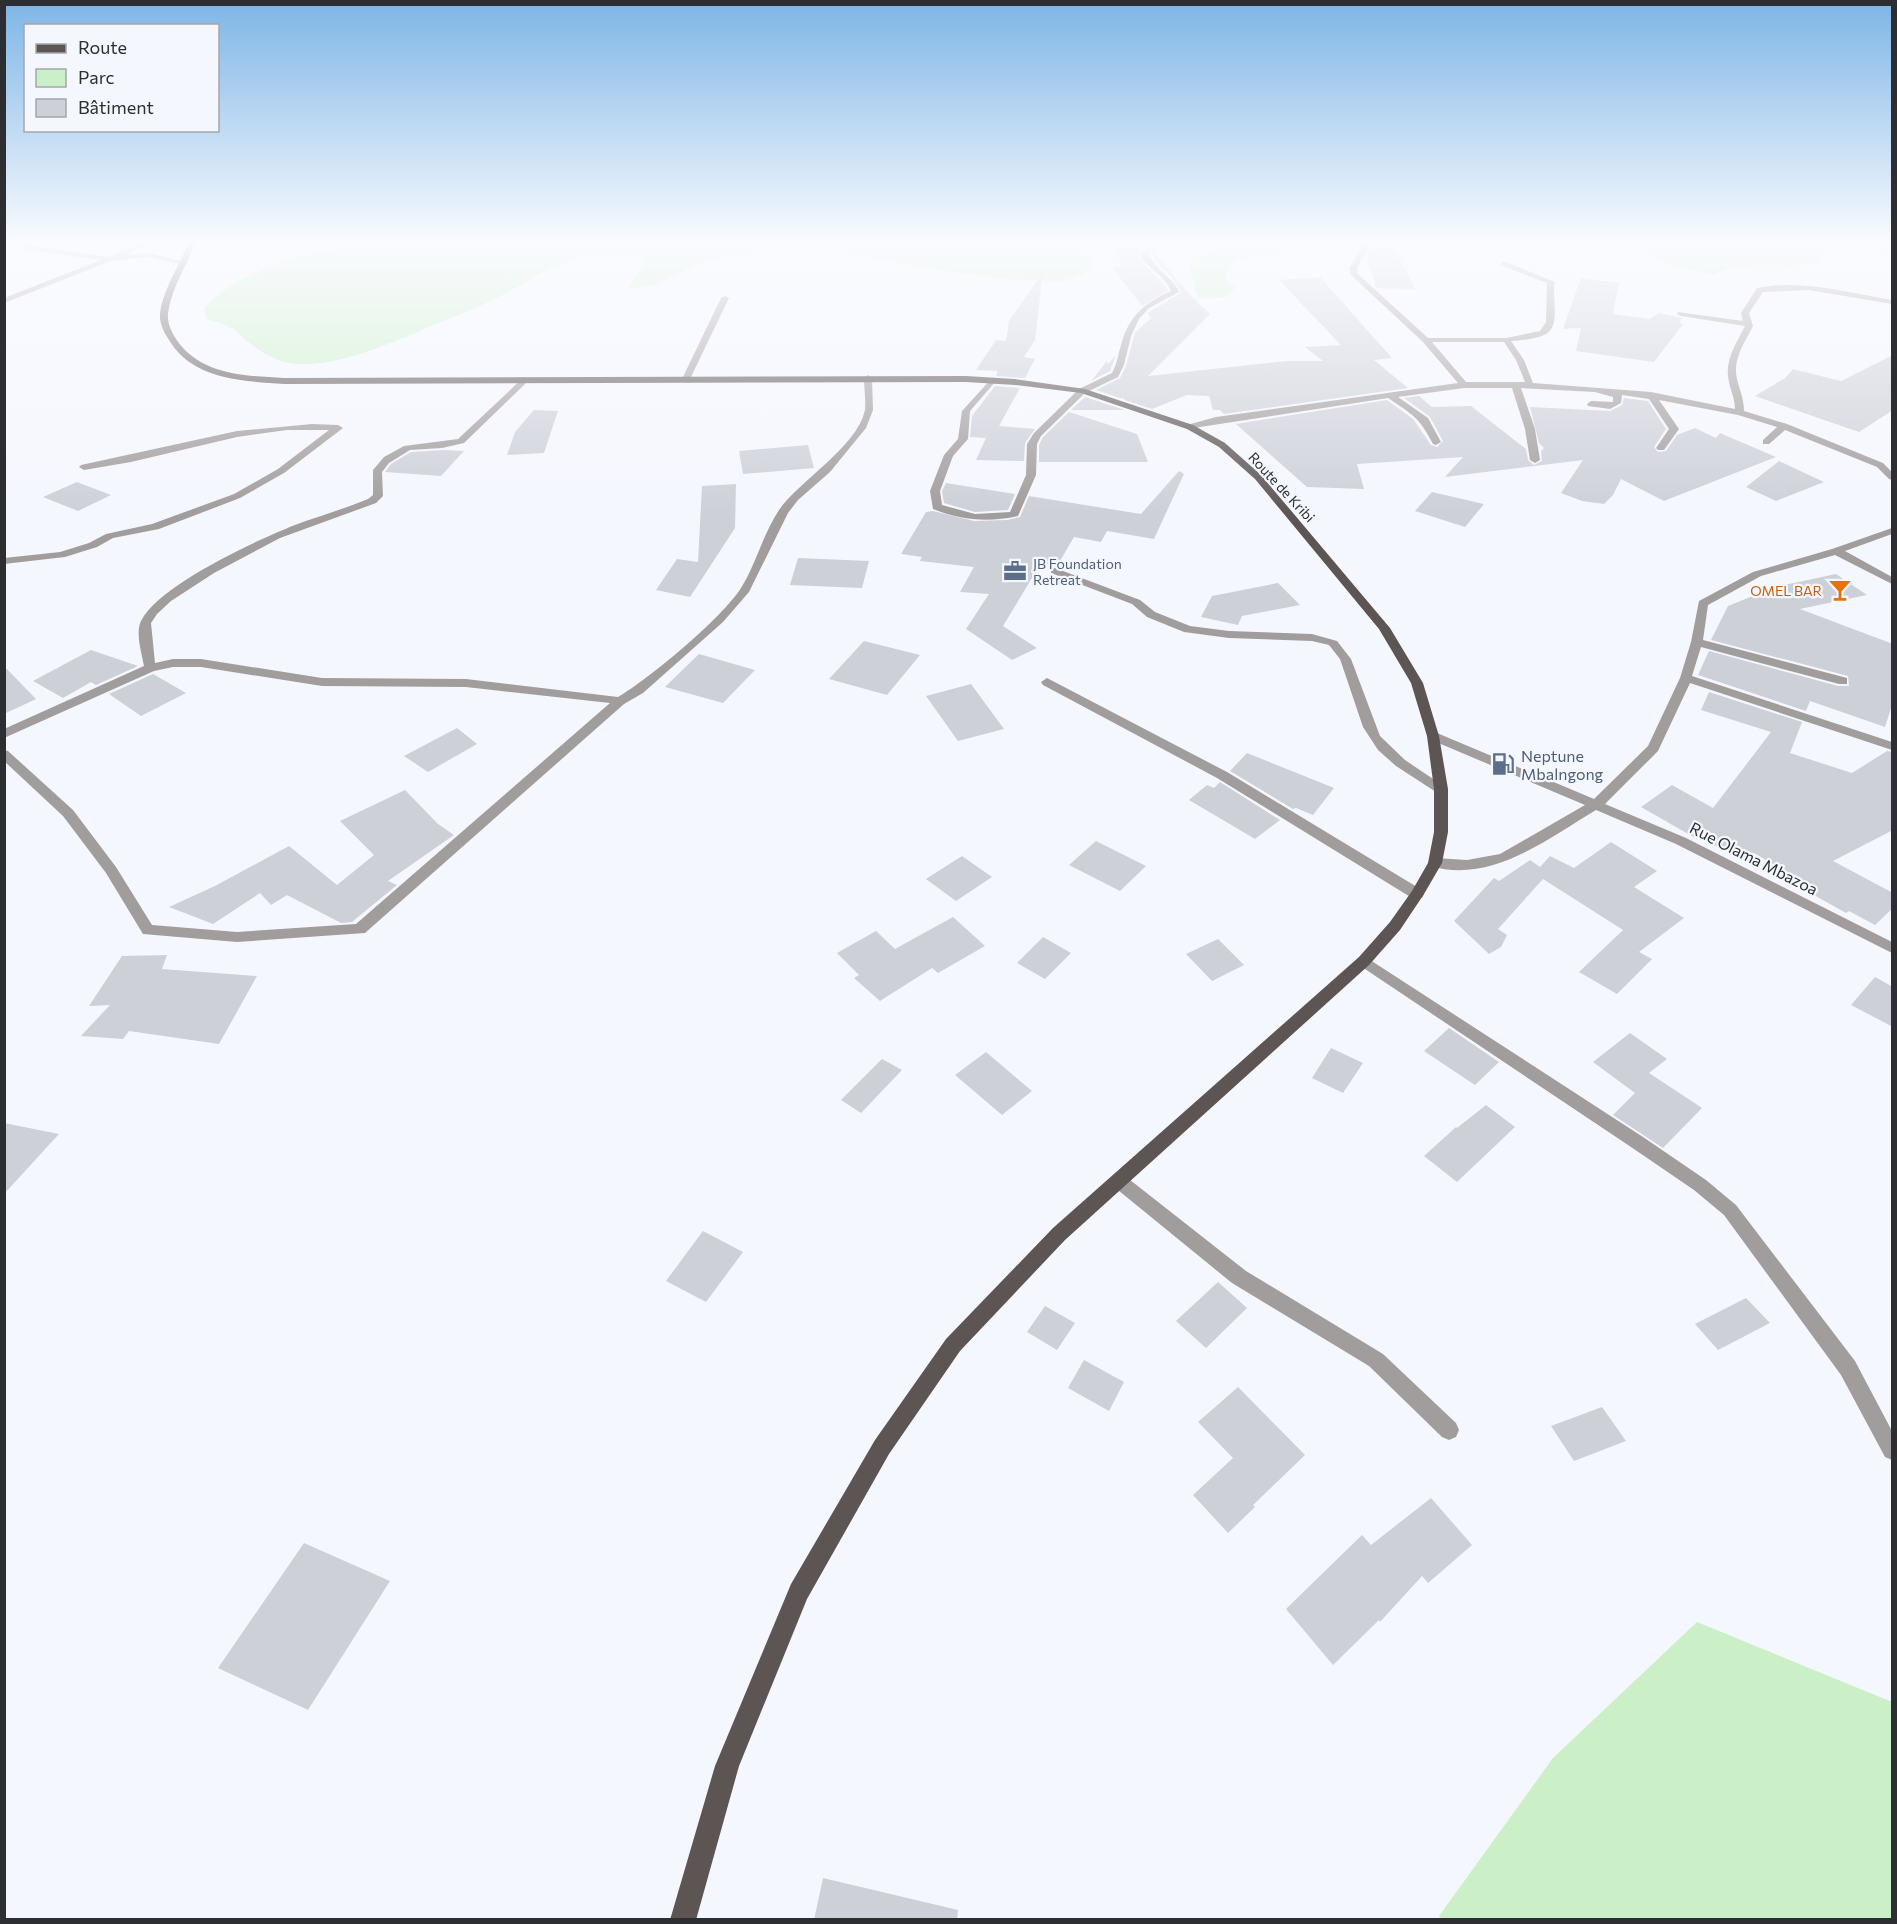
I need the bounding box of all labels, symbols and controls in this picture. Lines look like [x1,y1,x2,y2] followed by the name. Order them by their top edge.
[24,24,219,132] legend
[78,36,127,58] text: Route
[78,66,115,88] text: Parc
[78,96,154,118] text: Bâtiment
[1245,448,1319,526] street label: Route de Kribi
[1033,555,1122,588] place label: JB Foundation Retreat
[1002,558,1028,584] office icon: JB Foundation Retreat
[1827,577,1853,603] bar icon: OMEL BAR
[1750,582,1822,599] place label: OMEL BAR
[1521,746,1604,783] place label: Neptune Mbalngong
[1490,751,1516,777] fuel station icon: Neptune Mbalngong
[1687,818,1821,898] street label: Rue Olama Mbazoa

